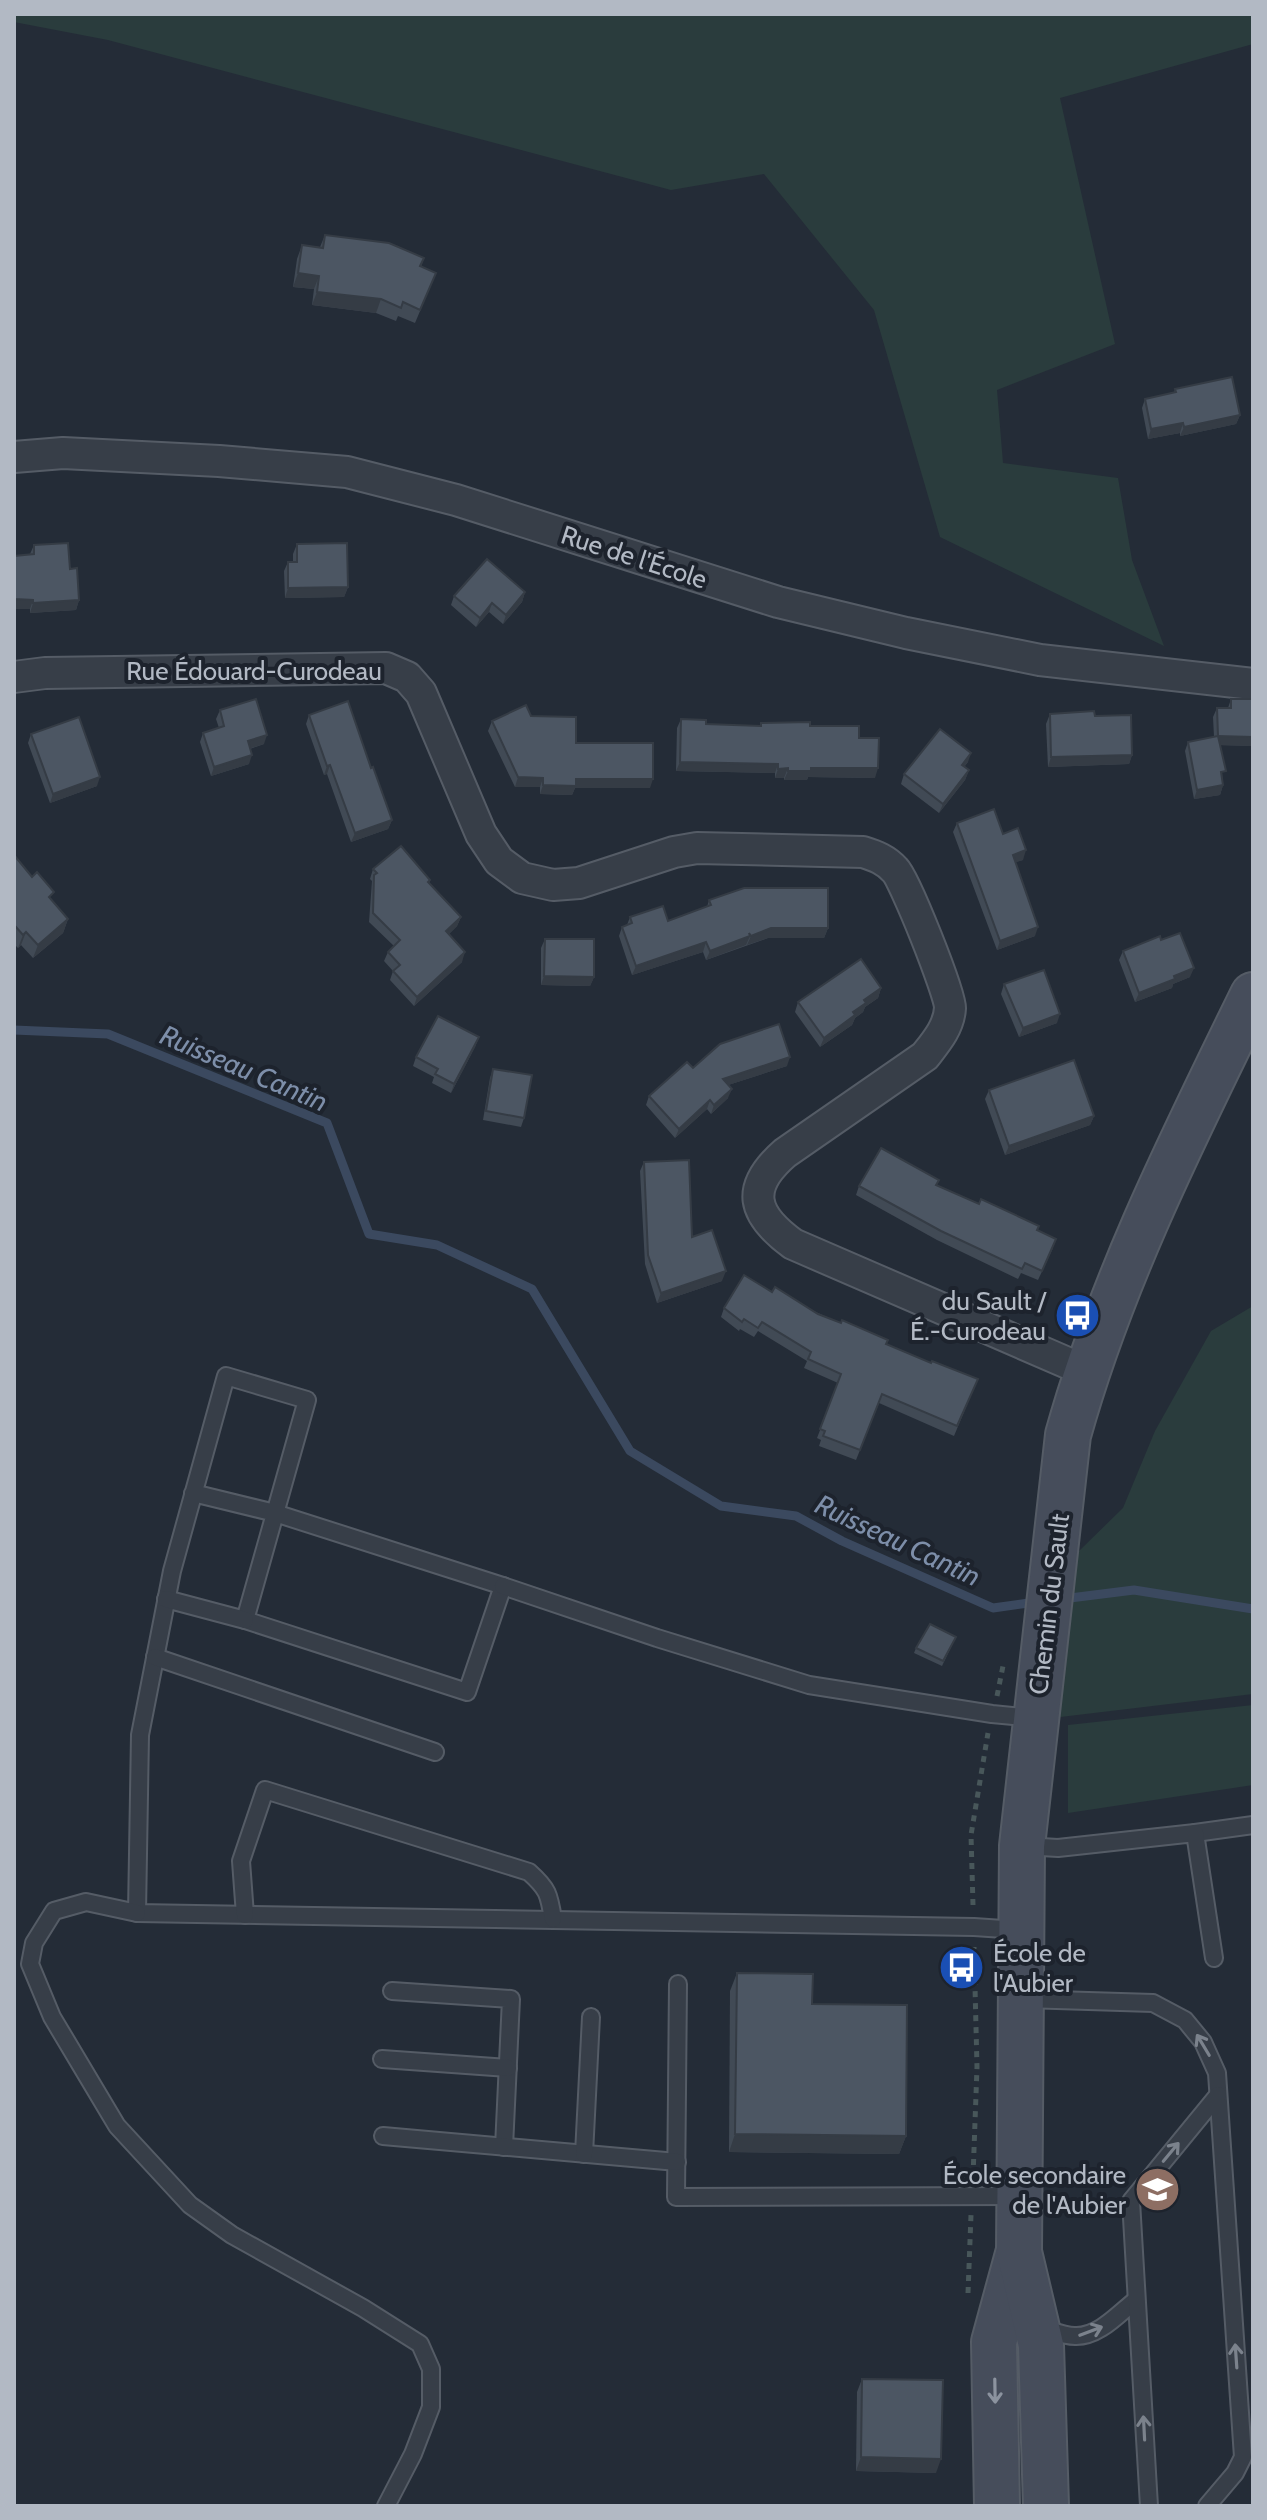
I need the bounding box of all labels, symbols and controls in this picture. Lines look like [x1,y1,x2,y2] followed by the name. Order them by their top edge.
[557,518,711,596] street label: Rue de l'École
[126,655,382,687] street label: Rue Édouard-Curodeau
[155,1017,333,1119] water label: Ruisseau Cantin
[910,1285,1048,1347] place label: du Sault / É.-Curodeau
[1053,1292,1101,1340] bus stop icon: du Sault / É.-Curodeau
[810,1487,986,1593] water label: Ruisseau Cantin
[1022,1511,1076,1696] street label: Chemin du Sault
[993,1937,1086,1999] place label: École de l'Aubier
[938,1944,986,1992] bus stop icon: École de l'Aubier
[1195,2034,1211,2056] one-way arrow
[1162,2143,1180,2163] one-way arrow
[943,2159,1127,2221] place label: École secondaire de l'Aubier
[1133,2166,1181,2214] school or university icon: École secondaire de l'Aubier
[1078,2323,1103,2337] one-way arrow
[1228,2343,1243,2370] one-way arrow
[987,2377,1003,2404] one-way arrow
[1136,2415,1151,2442] one-way arrow

